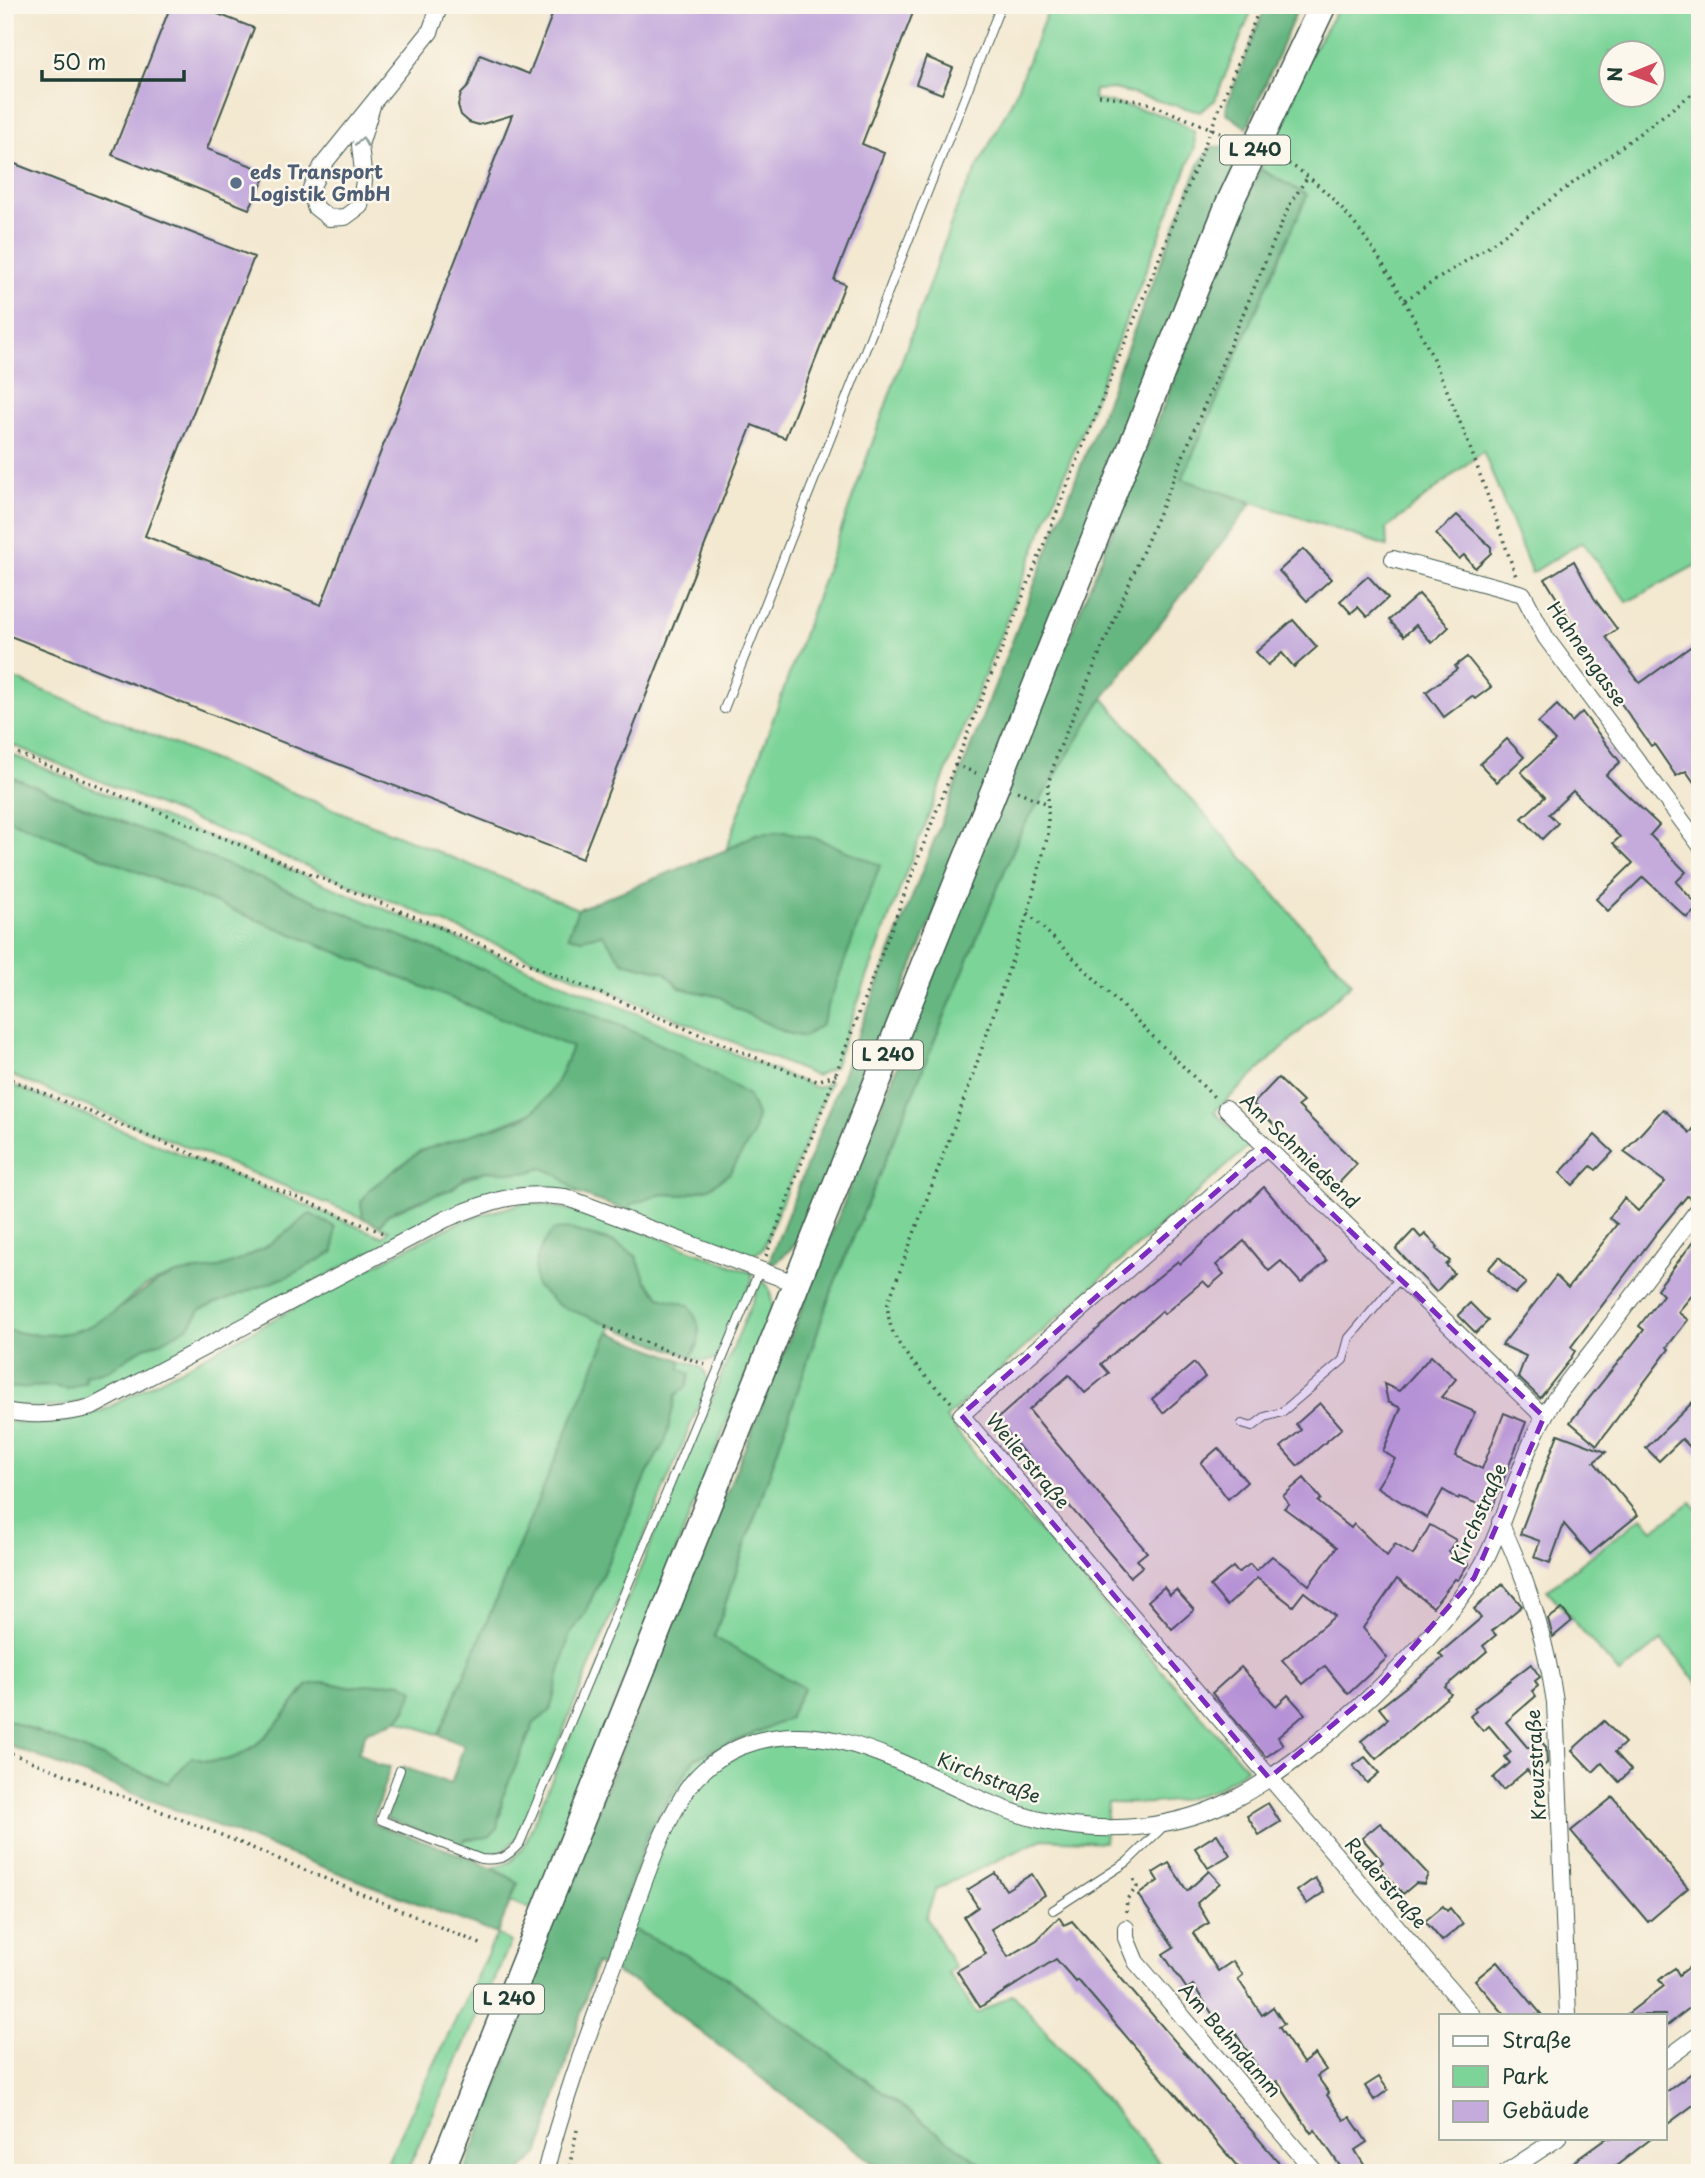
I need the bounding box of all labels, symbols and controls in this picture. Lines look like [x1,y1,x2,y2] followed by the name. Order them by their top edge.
[42,38,184,82] scale bar
[1596,38,1666,108] north arrow
[52,45,106,77] text: 50 m
[1600,67,1628,82] text: N
[1220,135,1290,164] road number: L 240
[355,136,370,148] one-way arrow
[250,157,390,207] place label: eds Transport Logistik GmbH
[228,175,244,191] marker: eds Transport Logistik GmbH
[1541,595,1634,712] street label: Hahnengasse
[853,1040,923,1070] road number: L 240
[1235,1086,1366,1214] street label: Am Schmiedsend
[980,1406,1077,1514] street label: Weilerstraße
[1443,1458,1513,1569] street label: Kirchstraße
[1518,1709,1552,1822] street label: Kreuzstraße
[934,1745,1045,1810] street label: Kirchstraße
[1339,1830,1435,1934] street label: Raderstraße
[1173,1976,1289,2103] street label: Am Bahndamm
[474,1984,544,2013] road number: L 240
[1439,2014,1666,2140] legend
[1502,2023,1571,2055] text: Straße
[1502,2059,1549,2091] text: Park
[1502,2093,1589,2125] text: Gebäude

